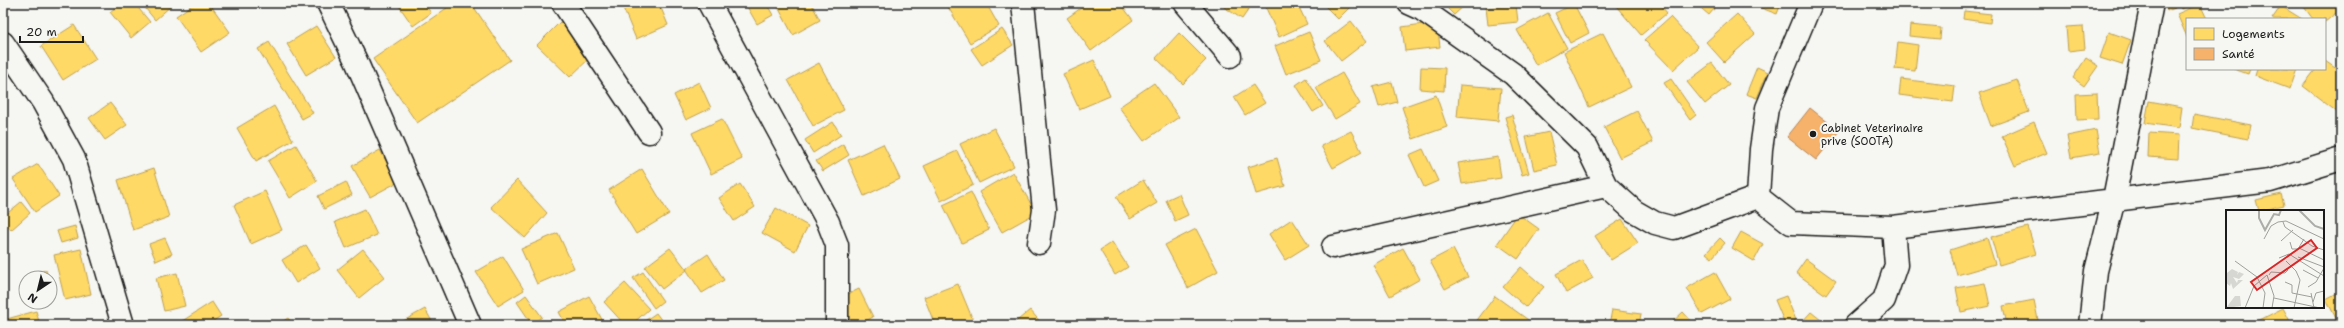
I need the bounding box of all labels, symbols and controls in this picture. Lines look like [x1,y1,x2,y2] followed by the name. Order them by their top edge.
[20,18,83,44] scale bar
[2186,18,2326,70] legend
[26,24,57,40] text: 20 m
[2222,26,2285,42] text: Logements
[2222,46,2255,62] text: Santé
[1821,121,1923,149] place label: Cabinet Veterinaire prive (SOOTA)
[1808,129,1818,139] marker: Cabinet Veterinaire prive (SOOTA)
[2226,210,2324,308] inset map
[18,270,58,310] north arrow
[24,289,40,306] text: N

